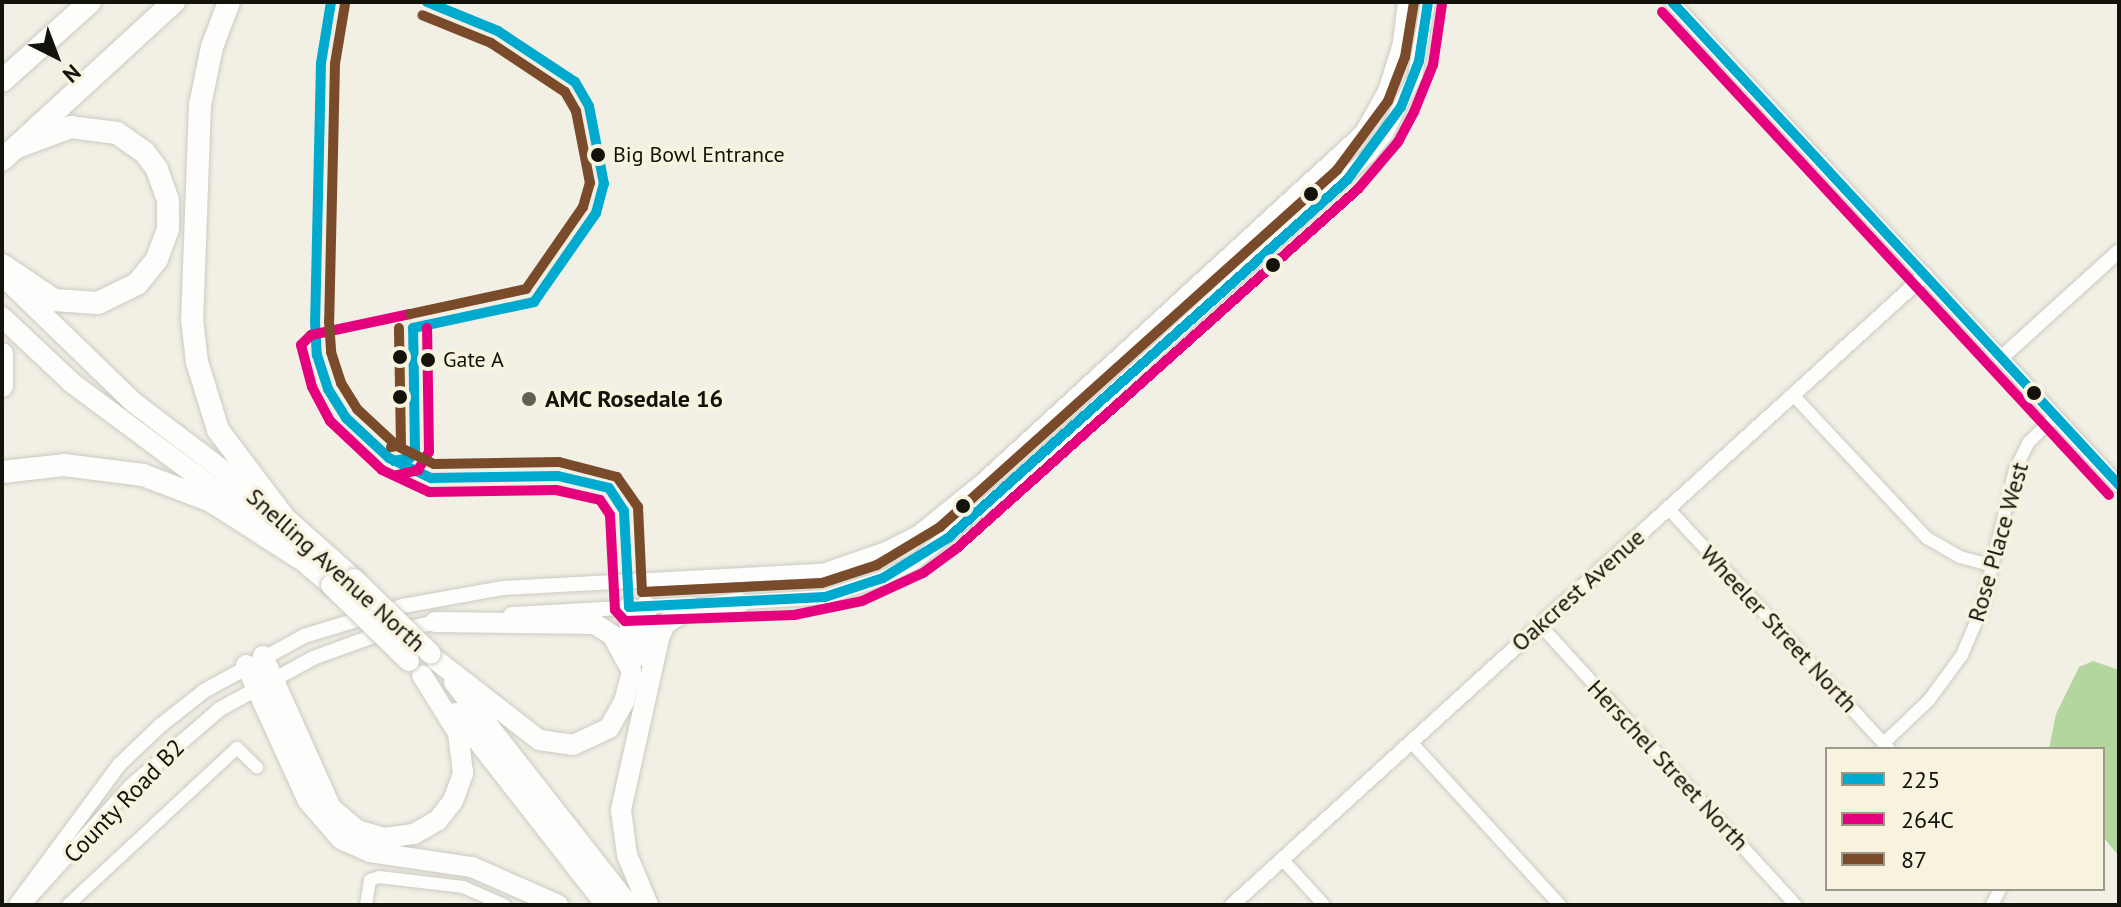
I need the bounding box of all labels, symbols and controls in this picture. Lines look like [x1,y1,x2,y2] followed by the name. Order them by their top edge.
[16,16,96,96] north arrow
[57,59,87,89] text: N
[613,142,785,168] place label: Big Bowl Entrance
[590,147,606,163] marker: Big Bowl Entrance
[1303,186,1319,202] unlabelled marker
[1265,257,1281,273] unlabelled marker
[443,347,505,373] place label: Gate A
[392,349,408,365] unlabelled marker
[420,352,436,368] marker: Gate A
[545,385,724,413] place label: AMC Rosedale 16
[2026,385,2042,401] unlabelled marker
[392,389,408,405] unlabelled marker
[520,390,538,408] marker: AMC Rosedale 16
[1961,459,2035,625] street label: Rose Place West
[240,482,432,658] street label: Snelling Avenue North
[955,498,971,514] unlabelled marker
[1505,522,1651,658] street label: Oakcrest Avenue
[1694,540,1864,718] street label: Wheeler Street North
[1581,674,1755,856] street label: Herschel Street North
[57,733,191,869] street label: County Road B2
[1825,747,2105,891] legend
[1901,764,1940,795] text: 225
[1901,804,1954,835] text: 264C
[1901,844,1927,875] text: 87

